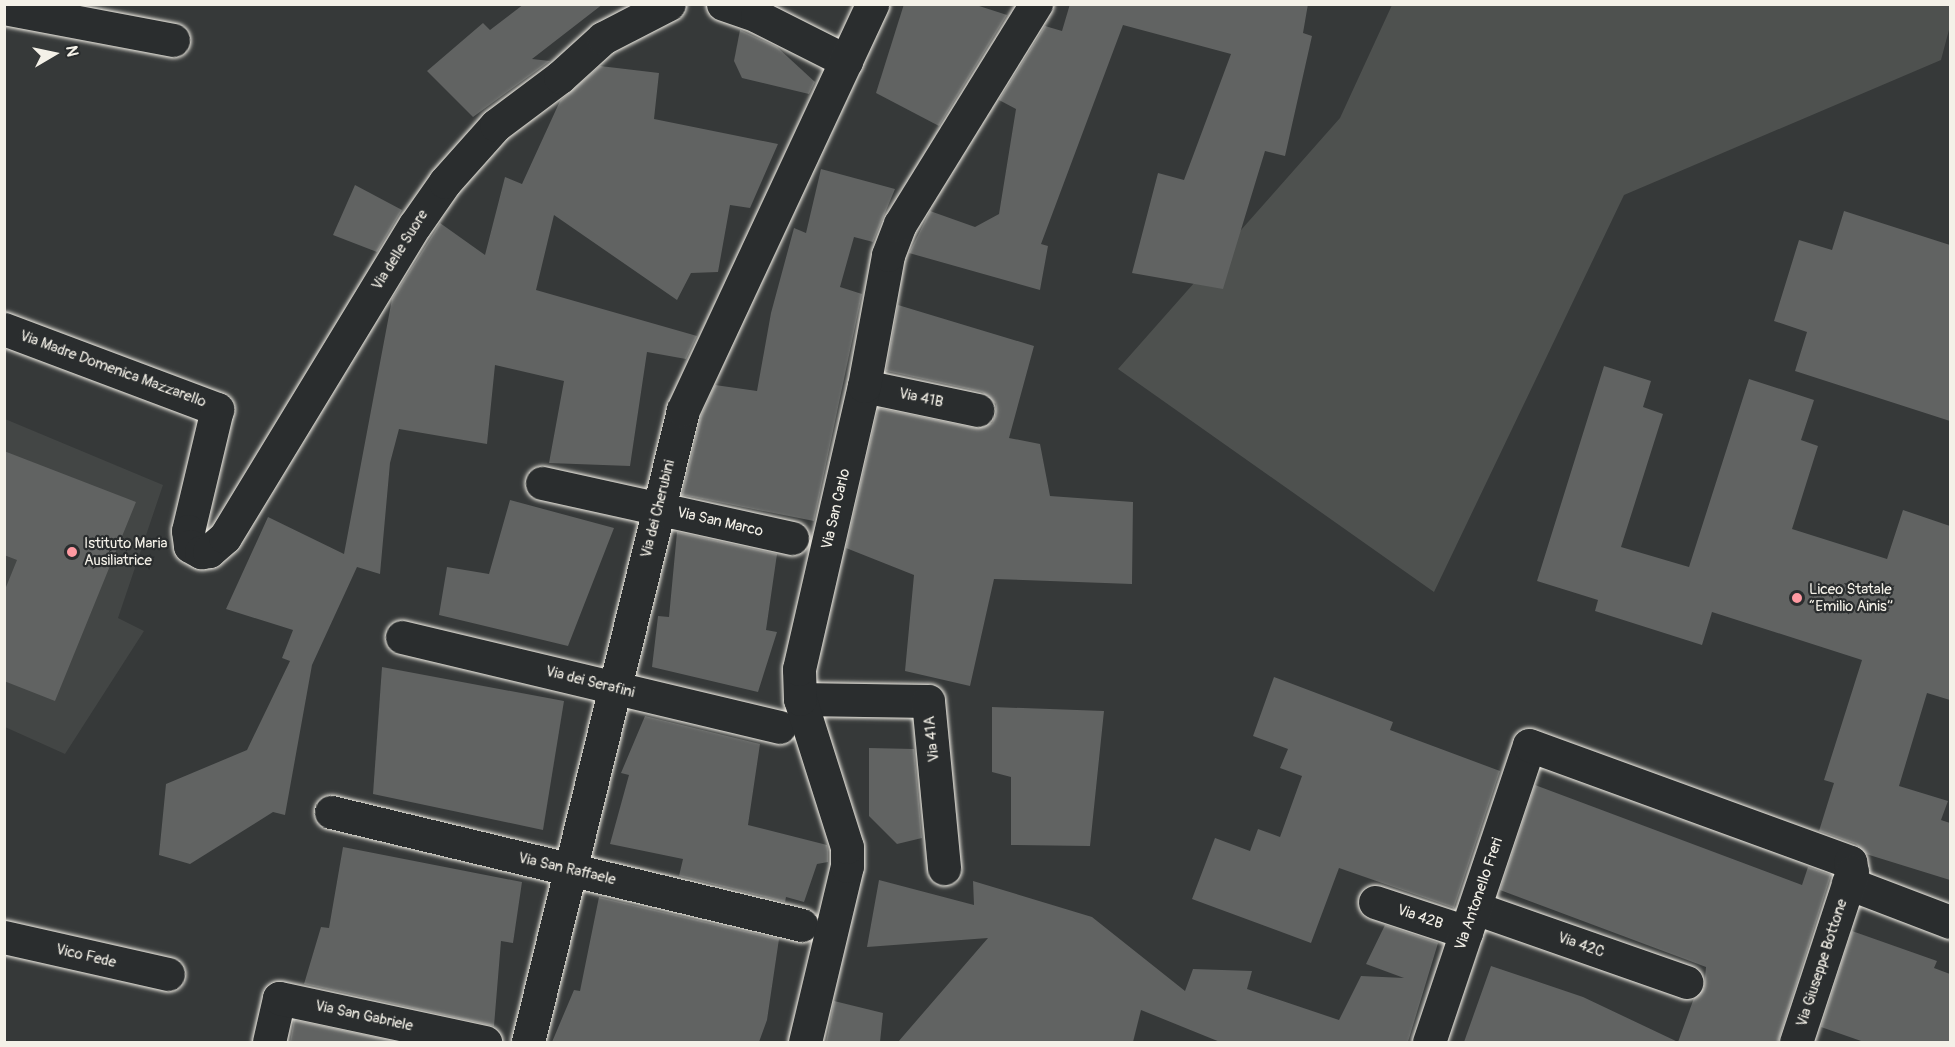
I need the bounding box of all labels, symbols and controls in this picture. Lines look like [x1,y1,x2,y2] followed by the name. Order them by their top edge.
[24,24,84,84] north arrow
[61,44,83,58] text: N
[368,206,432,294] street label: Via delle Suore
[17,327,209,411] street label: Via Madre Domenica Mazzarello
[897,385,945,411] street label: Via 41B
[637,458,679,560] street label: Via dei Cherubini
[818,467,854,551] street label: Via San Carlo
[675,503,765,541] street label: Via San Marco
[84,534,167,569] place label: Istituto Maria Ausiliatrice
[65,545,79,559] marker: Istituto Maria Ausiliatrice
[1809,580,1893,615] place label: Liceo Statale “Emilio Ainis”
[1790,591,1804,605] marker: Liceo Statale “Emilio Ainis”
[544,662,636,702] street label: Via dei Serafini
[921,715,943,763] street label: Via 41A
[1451,835,1507,953] street label: Via Antonello Freri
[516,849,618,889] street label: Via San Raffaele
[1793,897,1851,1029] street label: Via Giuseppe Bottone
[1395,901,1445,933] street label: Via 42B
[1555,929,1607,961] street label: Via 42C
[54,940,118,972] street label: Vico Fede
[313,997,415,1035] street label: Via San Gabriele

